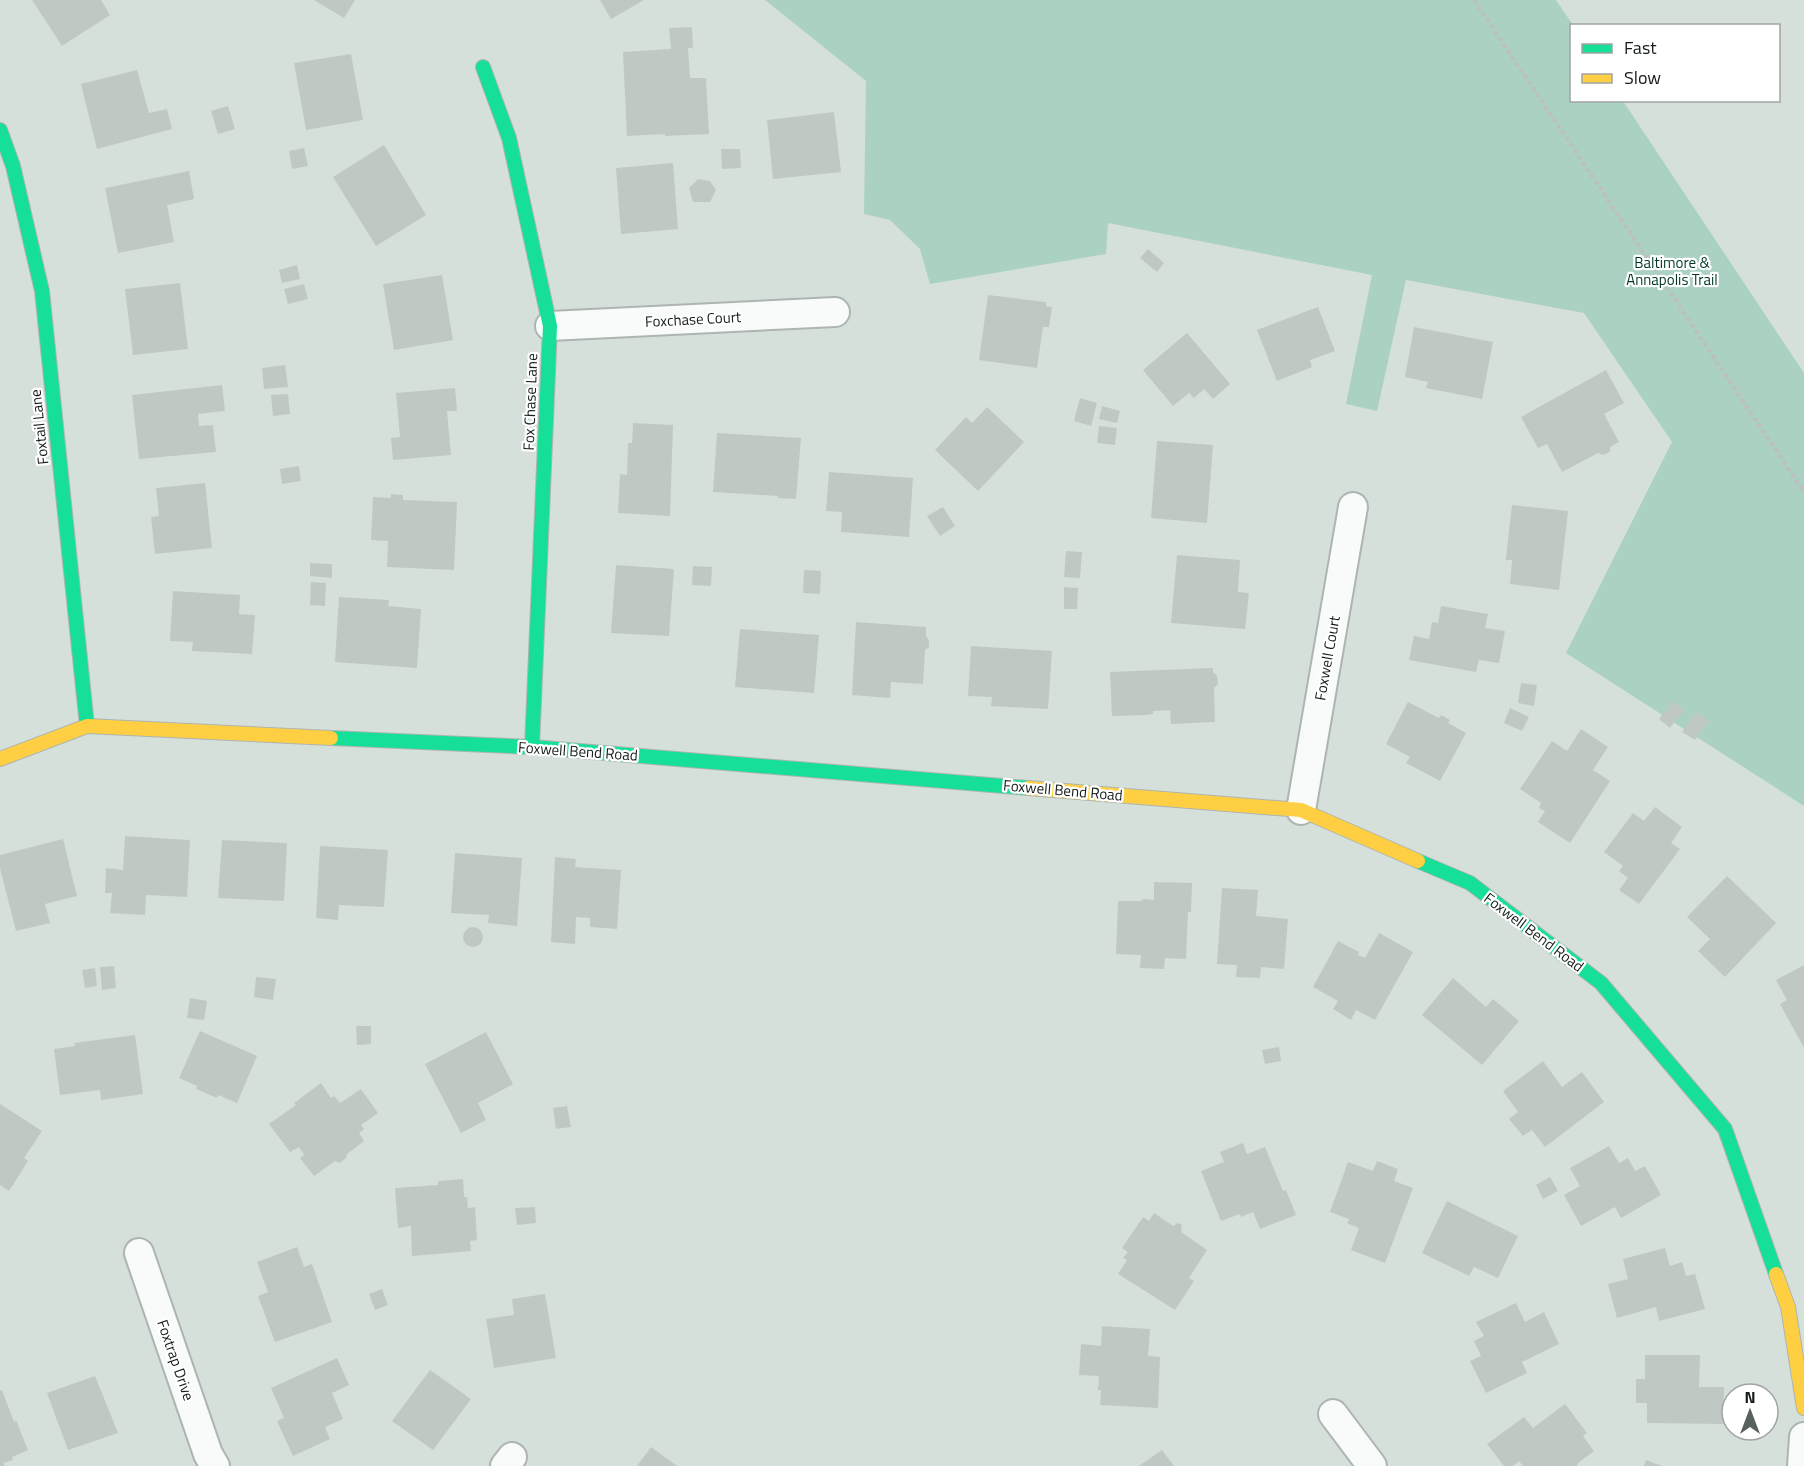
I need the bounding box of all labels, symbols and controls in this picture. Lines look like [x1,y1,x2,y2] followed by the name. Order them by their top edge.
[1570,24,1780,102] legend
[1624,34,1657,61] text: Fast
[1624,64,1661,91] text: Slow
[1626,251,1718,291] park label: Baltimore & Annapolis Trail
[644,305,742,333] street label: Foxchase Court
[517,353,543,451] street label: Fox Chase Lane
[24,388,54,466] street label: Foxtail Lane
[1308,613,1346,702] street label: Foxwell Court
[517,735,639,767] street label: Foxwell Bend Road
[1002,773,1124,807] street label: Foxwell Bend Road
[1479,887,1589,977] street label: Foxwell Bend Road
[151,1316,201,1404] street label: Foxtrap Drive
[1720,1382,1780,1442] north arrow
[1744,1385,1756,1409] text: N

